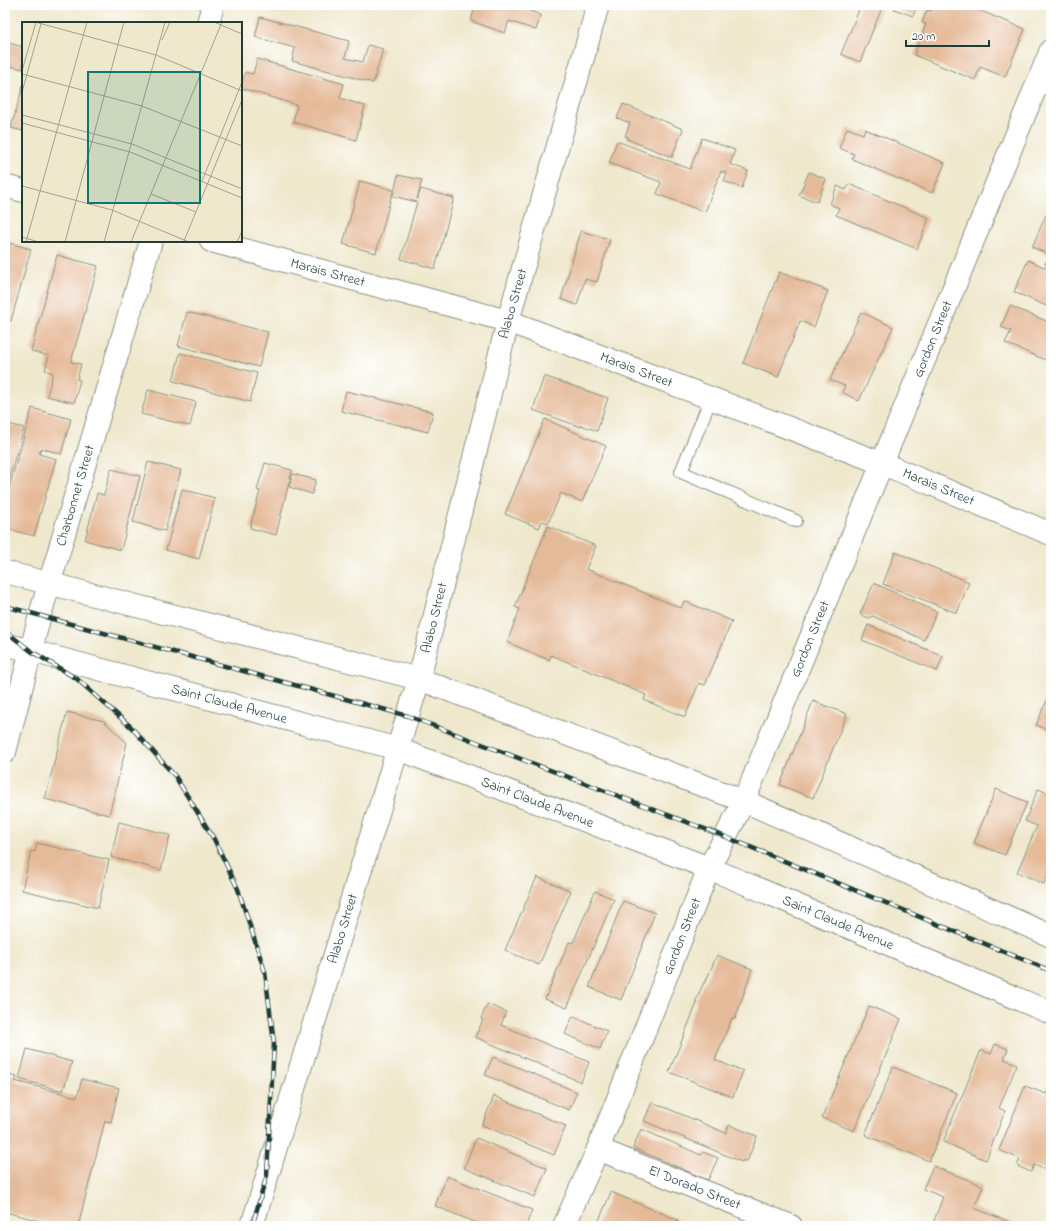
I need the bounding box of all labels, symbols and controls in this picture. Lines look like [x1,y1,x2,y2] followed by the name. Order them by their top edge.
[22,22,242,242] inset map
[906,22,989,48] scale bar
[912,28,935,46] text: 20 m
[288,252,368,293] street label: Marais Street
[494,266,533,341] street label: Alabo Street
[908,297,958,381] street label: Gordon Street
[597,346,676,393] street label: Marais Street
[51,442,100,549] street label: Charbonnet Street
[899,463,978,512] street label: Marais Street
[415,580,453,655] street label: Alabo Street
[785,597,835,681] street label: Gordon Street
[169,678,290,730] street label: Saint Claude Avenue
[478,771,598,834] street label: Saint Claude Avenue
[779,890,898,956] street label: Saint Claude Avenue
[322,891,363,966] street label: Alabo Street
[657,894,707,978] street label: Gordon Street
[645,1160,744,1216] street label: El Dorado Street

